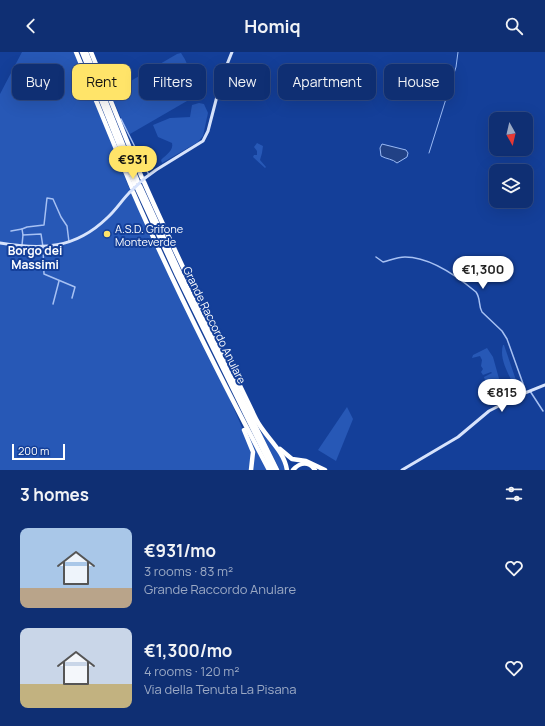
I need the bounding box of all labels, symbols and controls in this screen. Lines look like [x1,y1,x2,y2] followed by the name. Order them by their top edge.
[244,14,301,38] text: Homiq
[20,15,42,37] icon: back
[503,15,525,37] icon: search
[12,64,64,100] chip: Buy
[72,64,131,100] chip: Rent
[139,64,206,100] chip: Filters
[214,64,270,100] chip: New
[278,64,376,100] chip: Apartment
[384,64,454,100] chip: House
[489,112,533,156] north arrow
[489,112,533,208] map controls
[109,146,157,180] pin: €931
[118,150,148,168] text: €931
[489,164,533,208] button: layers
[115,221,184,249] place label: A.S.D. Grifone Monteverde
[102,229,112,239] marker: A.S.D. Grifone Monteverde
[8,242,62,273] district label: Borgo dei Massimi
[450,256,516,290] pin: €1,300
[462,260,504,278] text: €1,300
[180,264,250,387] street label: Grande Raccordo Anulare
[478,379,526,413] pin: €815
[487,383,517,401] text: €815
[12,442,65,461] scale bar
[18,443,49,458] text: 200 m
[20,483,89,506] text: 3 homes
[503,483,525,505] icon: filters
[144,539,216,562] text: €931/mo
[52,544,100,592] icon: home
[503,557,525,579] icon: heart
[144,562,233,580] text: 3 rooms · 83 m²
[144,580,296,598] text: Grande Raccordo Anulare
[144,639,232,662] text: €1,300/mo
[52,644,100,692] icon: home
[503,657,525,679] icon: heart
[144,662,239,680] text: 4 rooms · 120 m²
[144,680,297,698] text: Via della Tenuta La Pisana

